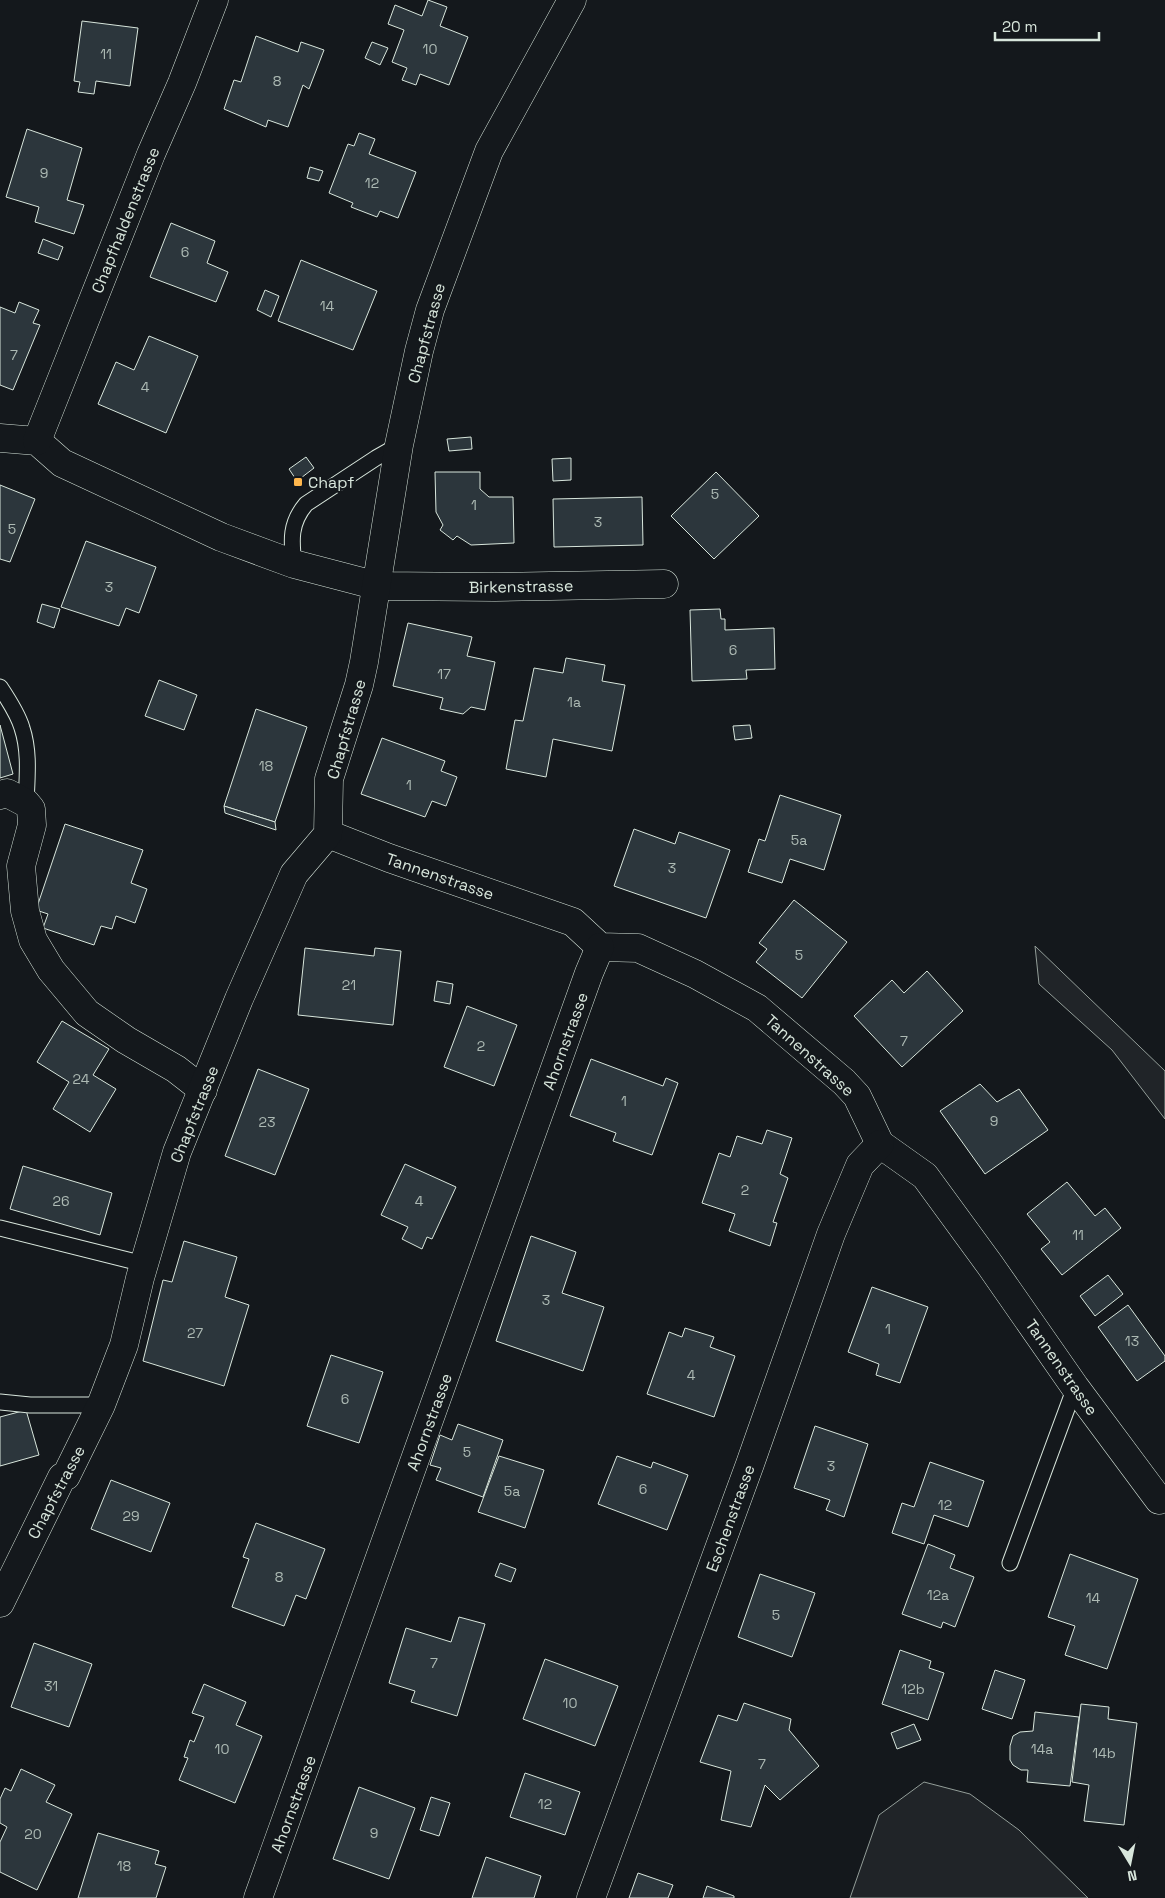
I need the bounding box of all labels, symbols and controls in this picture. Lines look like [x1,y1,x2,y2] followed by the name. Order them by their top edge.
[995,10,1099,42] scale bar
[1002,17,1037,36] text: 20 m
[423,40,437,58] house number: 10
[100,45,112,63] house number: 11
[273,72,282,90] house number: 8
[87,144,164,296] street label: Chapfhaldenstrasse
[40,164,48,182] house number: 9
[365,174,379,192] house number: 12
[181,243,189,261] house number: 6
[403,281,450,386] street label: Chapfstrasse
[320,297,335,315] house number: 14
[10,346,18,364] house number: 7
[141,378,150,396] house number: 4
[308,472,354,493] place label: Chapf
[292,476,304,488] marker: Chapf
[711,485,719,503] house number: 5
[471,496,477,514] house number: 1
[594,513,602,531] house number: 3
[8,520,16,538] house number: 5
[468,575,574,598] street label: Birkenstrasse
[105,578,113,596] house number: 3
[729,641,737,659] house number: 6
[437,665,451,683] house number: 17
[322,677,371,782] street label: Chapfstrasse
[567,693,581,711] house number: 1a
[259,757,274,775] house number: 18
[406,776,412,794] house number: 1
[791,831,807,849] house number: 5a
[383,848,497,905] street label: Tannenstrasse
[668,859,676,877] house number: 3
[795,946,803,964] house number: 5
[342,976,356,994] house number: 21
[538,989,593,1093] street label: Ahornstrasse
[761,1010,859,1101] street label: Tannenstrasse
[900,1032,908,1050] house number: 7
[477,1037,485,1055] house number: 2
[165,1062,224,1166] street label: Chapfstrasse
[73,1070,90,1088] house number: 24
[621,1092,627,1110] house number: 1
[990,1112,998,1130] house number: 9
[259,1113,275,1131] house number: 23
[741,1181,749,1199] house number: 2
[52,1192,70,1210] house number: 26
[415,1192,424,1210] house number: 4
[1072,1226,1084,1244] house number: 11
[542,1291,550,1309] house number: 3
[1021,1315,1103,1420] street label: Tannenstrasse
[885,1320,891,1338] house number: 1
[187,1324,203,1342] house number: 27
[1125,1332,1139,1350] house number: 13
[687,1366,696,1384] house number: 4
[402,1370,457,1474] street label: Ahornstrasse
[341,1390,349,1408] house number: 6
[23,1442,90,1543] street label: Chapfstrasse
[463,1443,471,1461] house number: 5
[827,1457,835,1475] house number: 3
[701,1462,760,1575] street label: Eschenstrasse
[639,1480,647,1498] house number: 6
[504,1482,520,1500] house number: 5a
[938,1496,952,1514] house number: 12
[123,1507,139,1525] house number: 29
[275,1568,284,1586] house number: 8
[927,1586,949,1604] house number: 12a
[1086,1589,1101,1607] house number: 14
[772,1606,780,1624] house number: 5
[430,1654,438,1672] house number: 7
[44,1677,58,1695] house number: 31
[901,1680,925,1698] house number: 12b
[563,1694,577,1712] house number: 10
[215,1740,229,1758] house number: 10
[1031,1740,1053,1758] house number: 14a
[1092,1744,1116,1762] house number: 14b
[266,1752,321,1856] street label: Ahornstrasse
[758,1755,766,1773] house number: 7
[538,1795,552,1813] house number: 12
[370,1824,378,1842] house number: 9
[24,1825,42,1843] house number: 20
[1105,1838,1155,1888] north arrow
[117,1857,132,1875] house number: 18
[1126,1866,1138,1885] text: N

